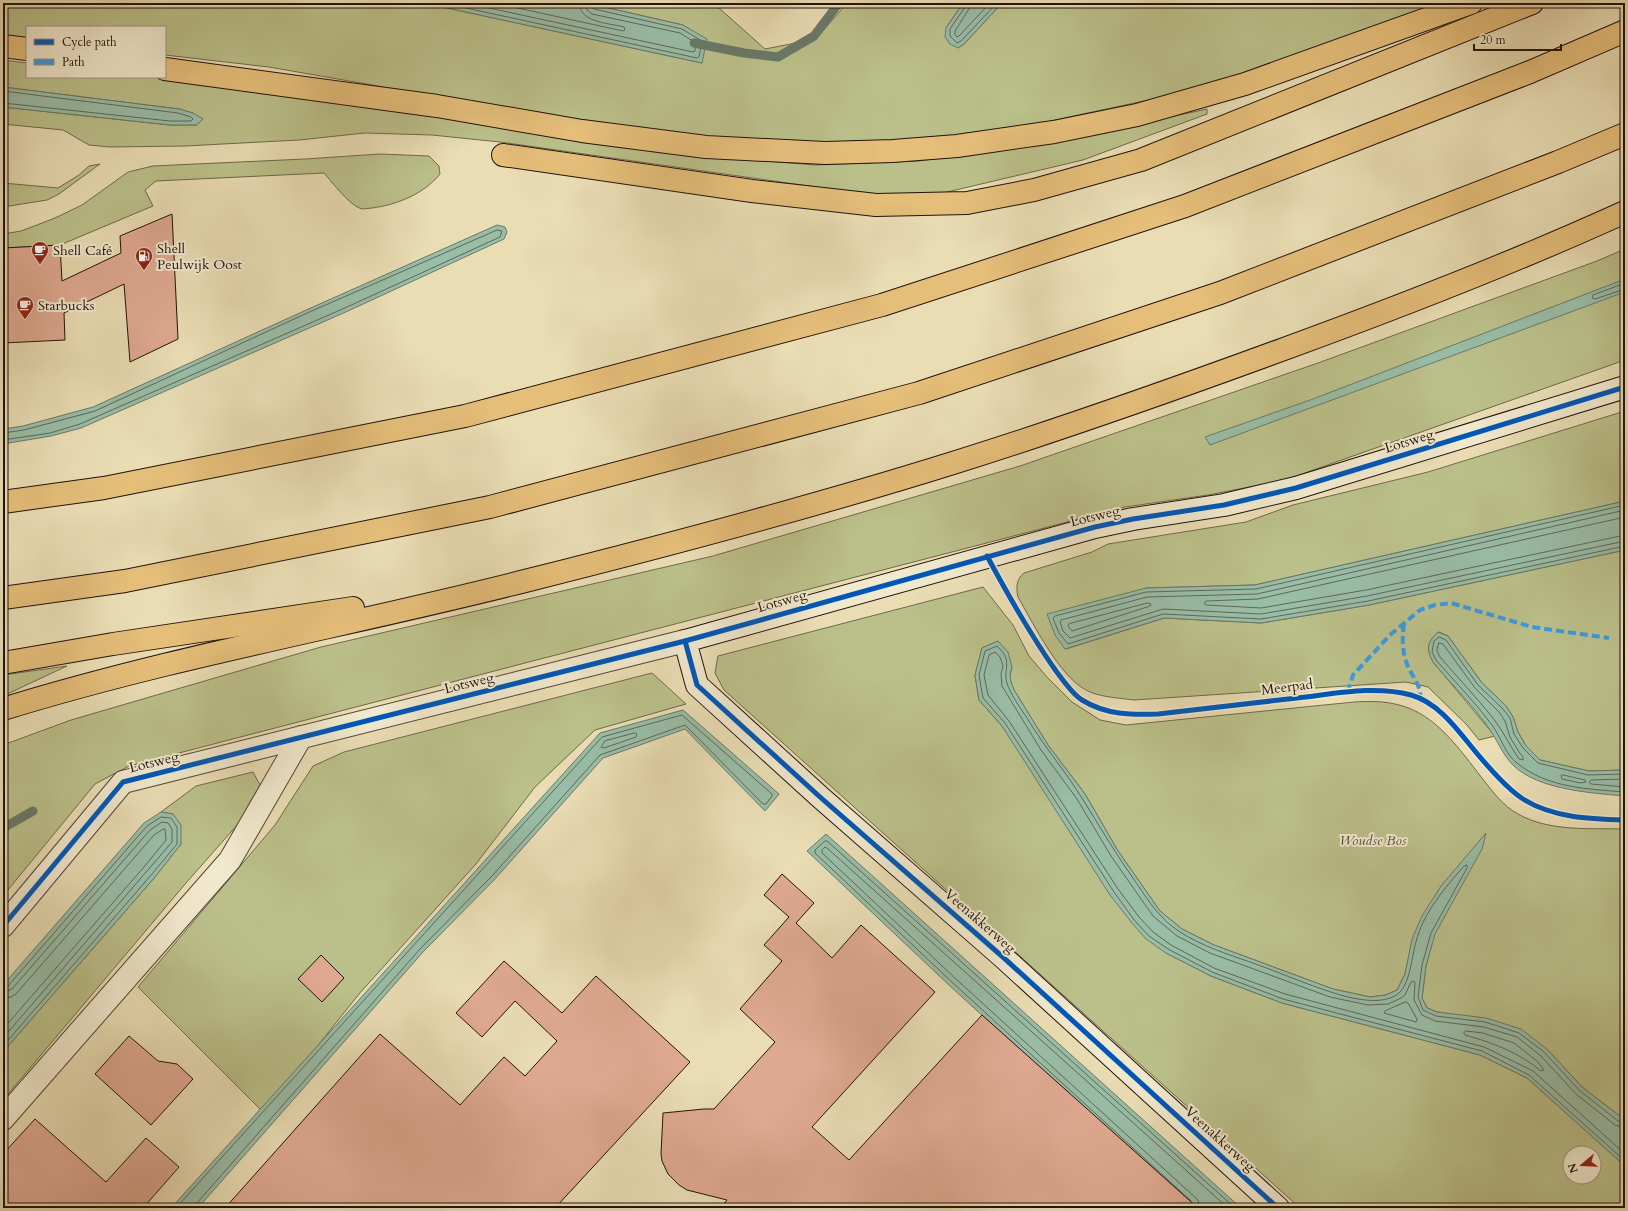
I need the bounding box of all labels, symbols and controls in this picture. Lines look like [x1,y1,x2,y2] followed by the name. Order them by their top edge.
[26,26,166,78] legend
[1474,26,1561,52] scale bar
[1480,32,1507,48] text: 20 m
[62,34,117,50] text: Cycle path
[62,54,85,70] text: Path
[157,239,243,274] place label: Shell Peulwijk Oost
[30,240,50,265] cafe icon: Shell Café
[53,241,112,260] place label: Shell Café
[134,246,154,271] fuel station icon: Shell Peulwijk Oost
[15,295,35,320] cafe icon: Starbucks
[38,296,95,315] place label: Starbucks
[1382,424,1436,457] street label: Lotsweg
[1068,501,1122,531] street label: Lotsweg
[755,585,809,617] street label: Lotsweg
[442,668,496,698] street label: Lotsweg
[1260,674,1314,700] street label: Meerpad
[127,747,181,777] street label: Lotsweg
[1340,831,1407,850] park label: Woudse Bos
[940,885,1020,957] street label: Veenakkerweg
[1181,1102,1259,1176] street label: Veenakkerweg
[1562,1145,1602,1185] north arrow
[1564,1161,1582,1175] text: N

